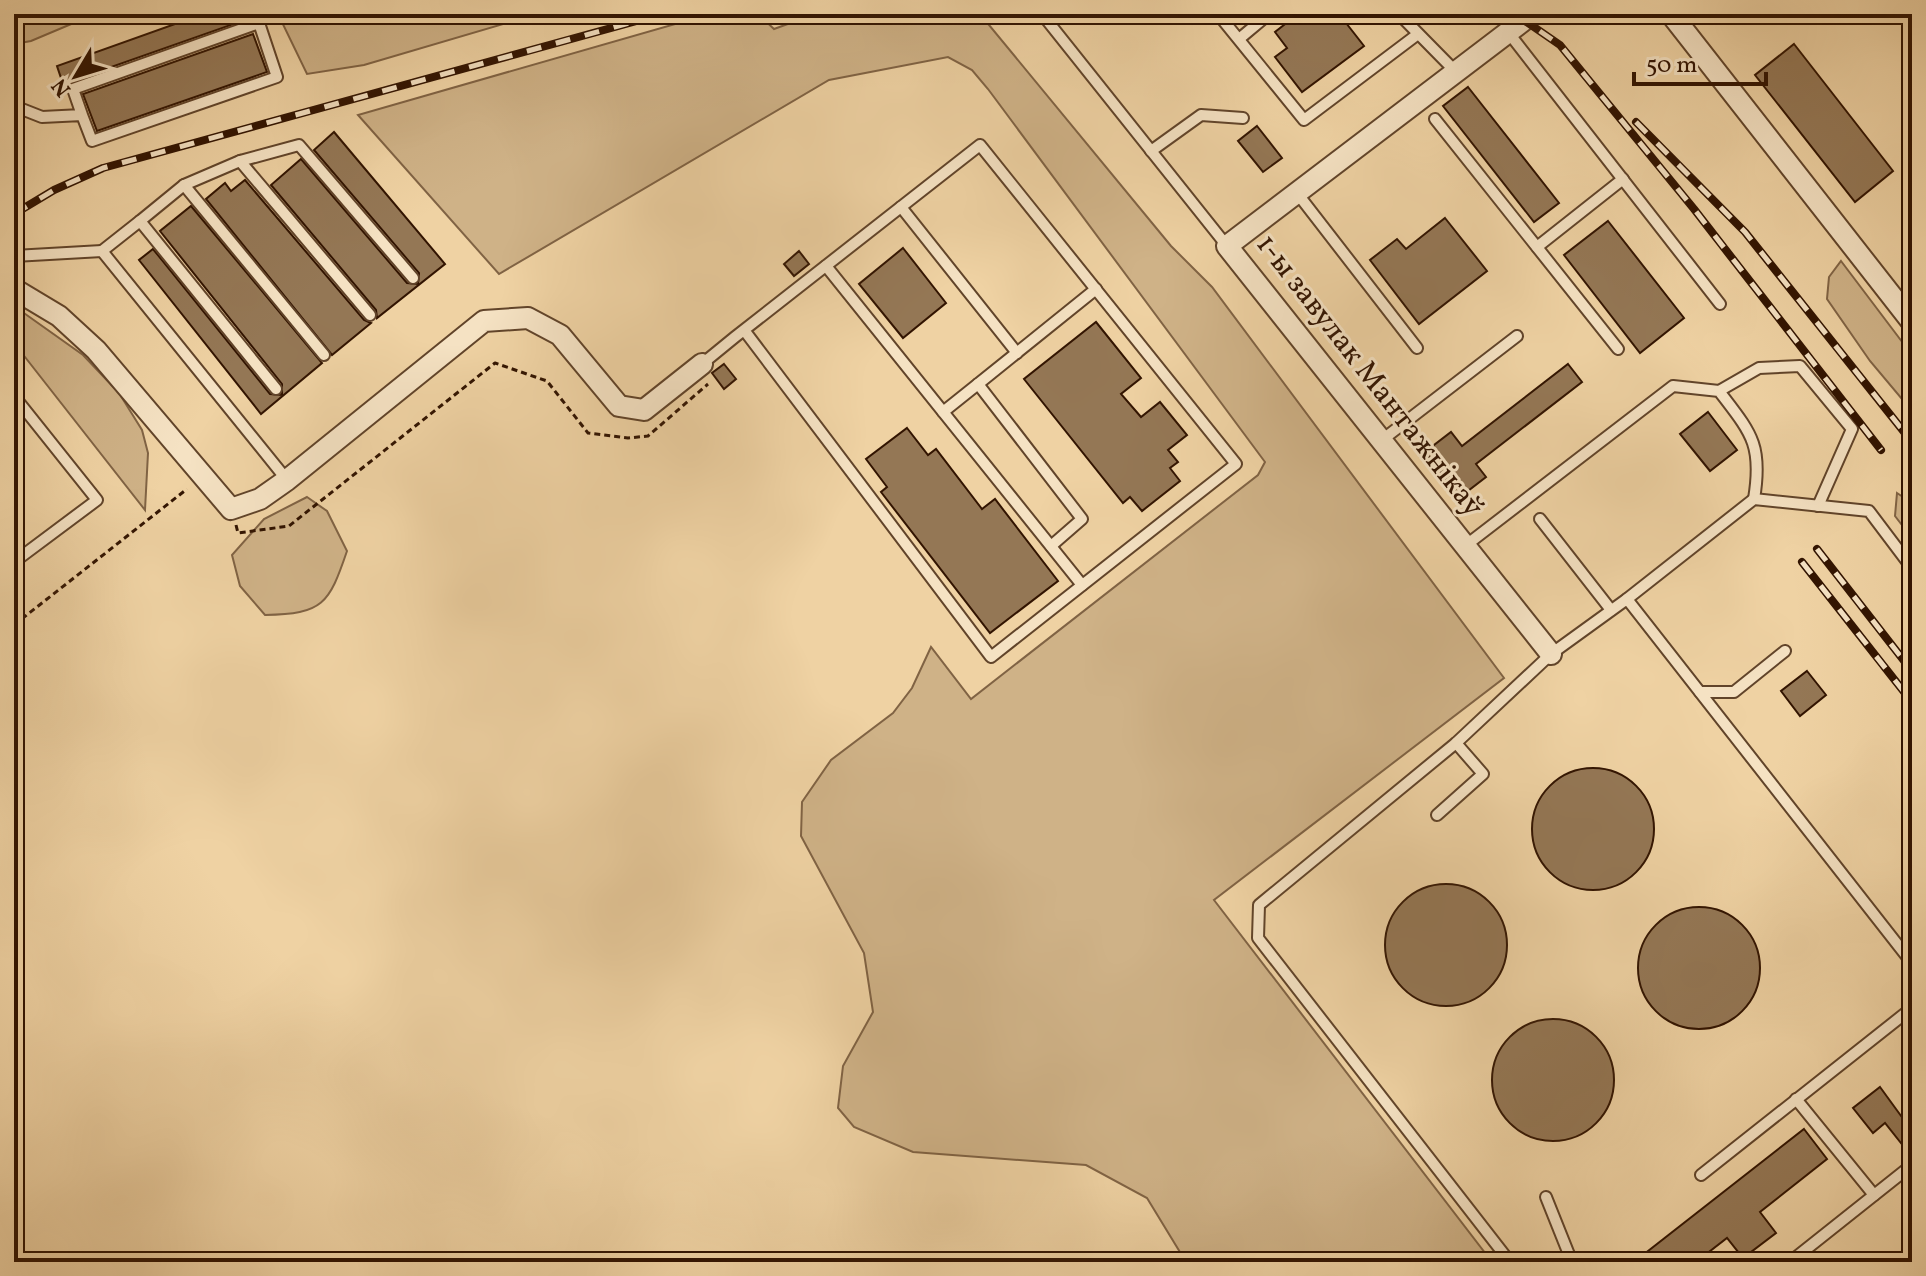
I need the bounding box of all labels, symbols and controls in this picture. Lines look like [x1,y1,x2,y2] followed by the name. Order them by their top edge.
[36,36,116,116] north arrow
[1634,36,1766,86] scale bar
[1646,49,1698,83] text: 50 m
[45,71,79,103] text: N
[1245,226,1493,526] street label: 1-ы завулак Мантажнікаў

